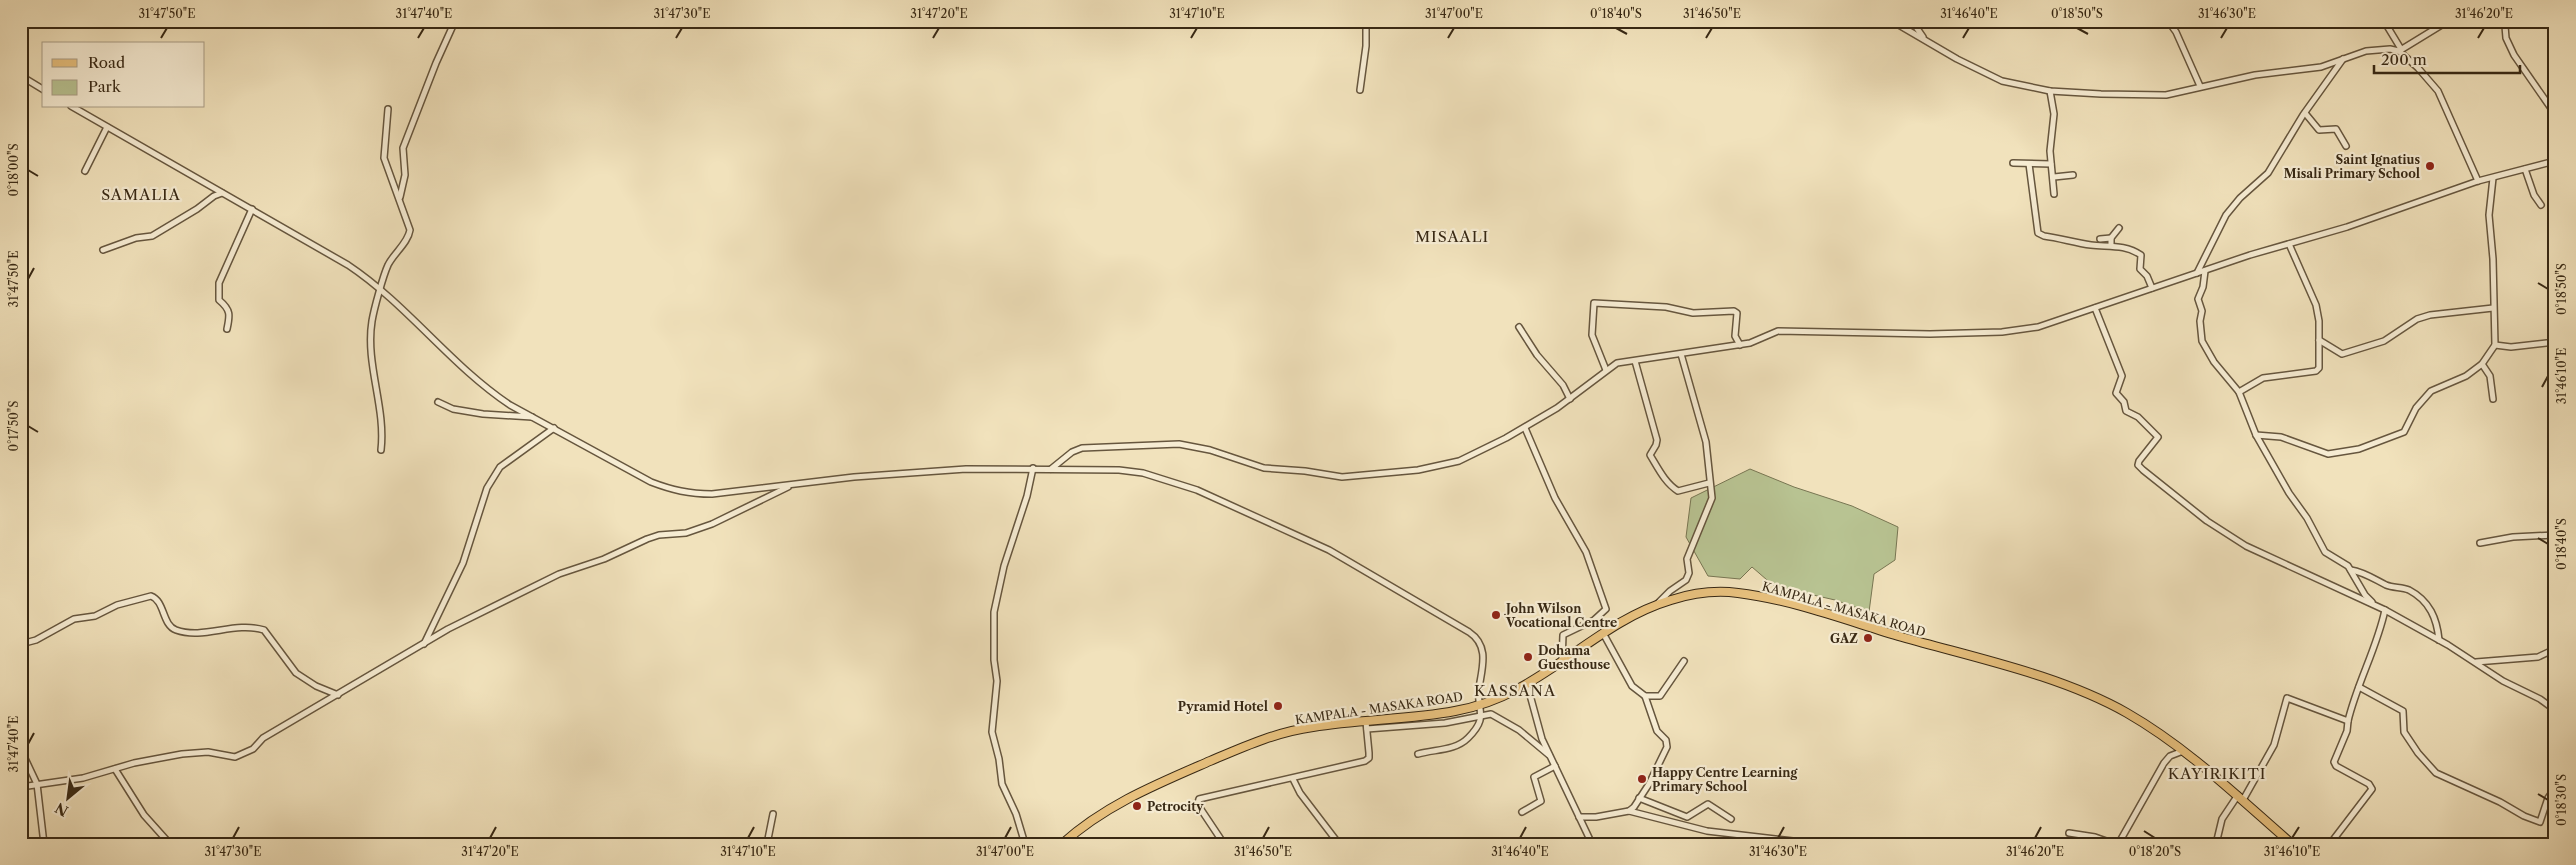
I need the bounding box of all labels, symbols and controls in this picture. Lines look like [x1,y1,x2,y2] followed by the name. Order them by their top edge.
[139,6,195,21] text: 31°47'50"E
[396,6,452,21] text: 31°47'40"E
[653,6,711,21] text: 31°47'30"E
[910,6,968,21] text: 31°47'20"E
[1169,6,1225,21] text: 31°47'10"E
[1425,6,1483,21] text: 31°47'00"E
[1590,6,1642,21] text: 0°18'40"S
[1683,6,1741,21] text: 31°46'50"E
[1940,6,1998,21] text: 31°46'40"E
[2051,6,2103,21] text: 0°18'50"S
[2198,6,2256,21] text: 31°46'30"E
[2455,6,2513,21] text: 31°46'20"E
[42,42,205,108] legend
[2374,42,2520,74] scale bar
[2381,50,2427,69] text: 200 m
[88,53,125,72] text: Road
[88,77,122,96] text: Park
[6,143,21,197] text: 0°18'00"S
[2284,152,2420,181] place label: Saint Ignatius Misali Primary School
[2424,160,2436,172] marker: Saint Ignatius Misali Primary School
[101,185,181,204] district label: SAMALIA
[1415,227,1489,246] district label: MISAALI
[6,251,21,307] text: 31°47'50"E
[2554,263,2569,315] text: 0°18'50"S
[2554,348,2569,404] text: 31°46'10"E
[6,401,21,451] text: 0°17'50"S
[2554,518,2569,570] text: 0°18'40"S
[1761,578,1928,640] street label: KAMPALA - MASAKA ROAD
[1504,601,1617,630] place label: John Wilson Vocational Centre
[1490,609,1502,621] marker: John Wilson Vocational Centre
[1830,631,1858,646] place label: GAZ
[1862,632,1874,644] marker: GAZ
[1538,643,1610,672] place label: Dohama Guesthouse
[1522,651,1534,663] marker: Dohama Guesthouse
[1474,681,1556,700] district label: KASSANA
[1294,689,1464,727] street label: KAMPALA - MASAKA ROAD
[1178,699,1268,714] place label: Pyramid Hotel
[1272,700,1284,712] marker: Pyramid Hotel
[6,716,21,772] text: 31°47'40"E
[2168,764,2266,783] district label: KAYIRIKITI
[1652,765,1798,794] place label: Happy Centre Learning Primary School
[42,772,92,822] north arrow
[1636,773,1648,785] marker: Happy Centre Learning Primary School
[2554,774,2569,826] text: 0°18'30"S
[52,799,71,820] text: N
[1147,799,1204,814] place label: Petrocity
[1131,800,1143,812] marker: Petrocity
[204,844,262,859] text: 31°47'30"E
[461,844,519,859] text: 31°47'20"E
[720,844,776,859] text: 31°47'10"E
[976,844,1034,859] text: 31°47'00"E
[1234,844,1292,859] text: 31°46'50"E
[1491,844,1549,859] text: 31°46'40"E
[1749,844,1807,859] text: 31°46'30"E
[2006,844,2064,859] text: 31°46'20"E
[2129,844,2181,859] text: 0°18'20"S
[2264,844,2320,859] text: 31°46'10"E

